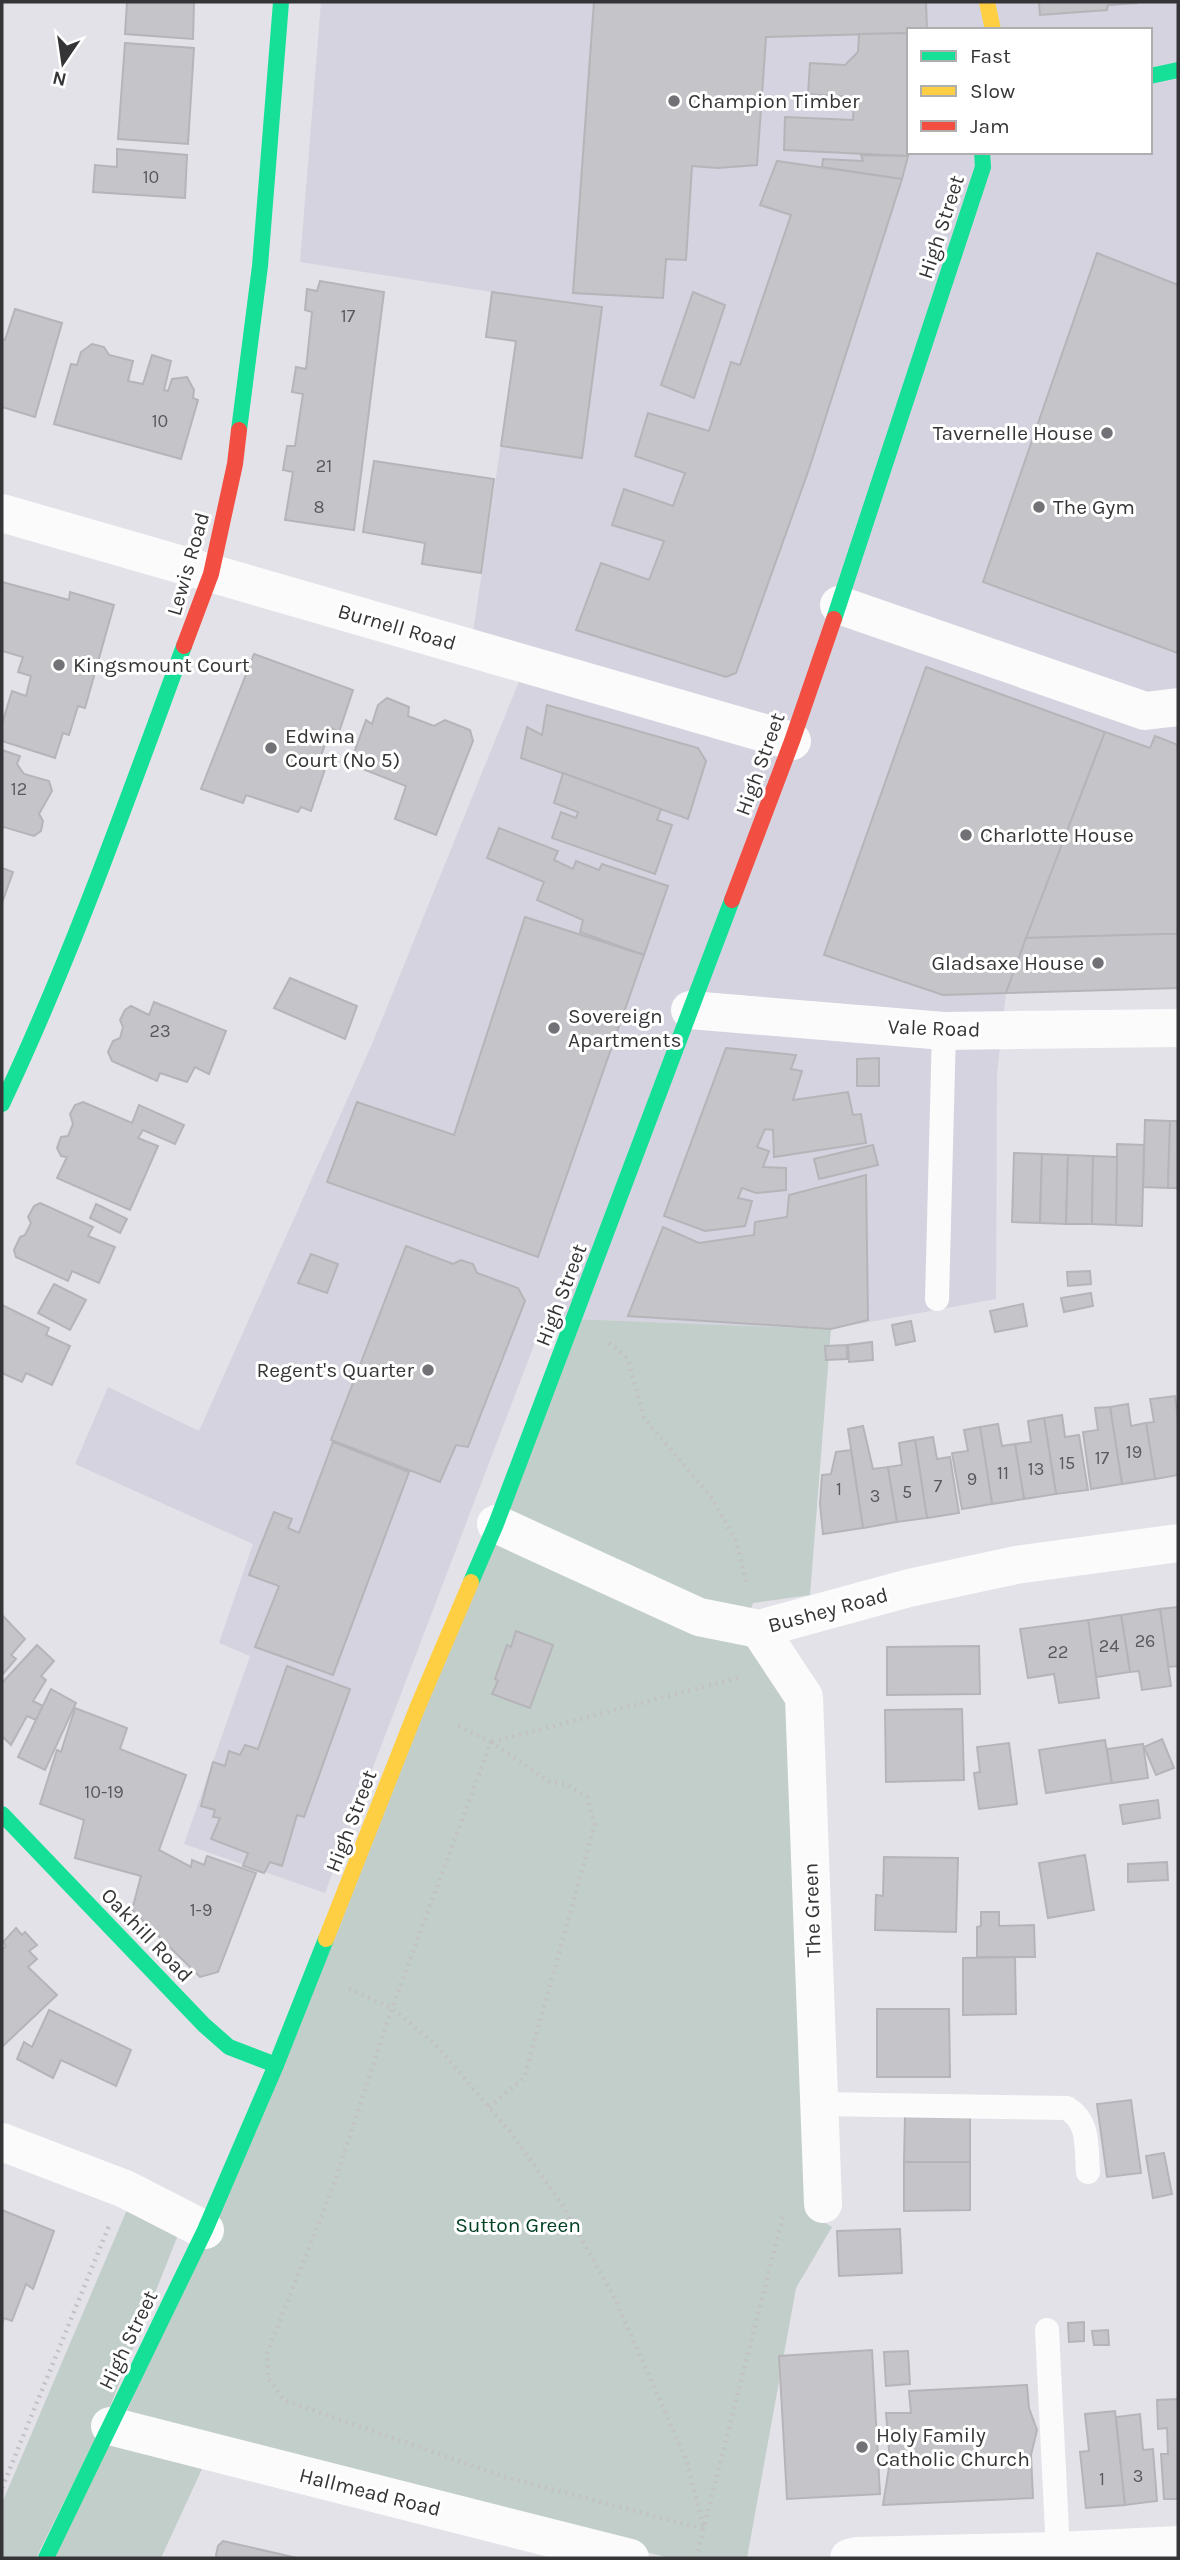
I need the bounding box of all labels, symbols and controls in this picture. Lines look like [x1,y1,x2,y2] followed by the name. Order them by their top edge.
[28,28,98,98] north arrow
[907,28,1152,154] legend
[970,44,1011,68] text: Fast
[50,66,69,91] text: N
[970,79,1015,103] text: Slow
[688,89,860,113] place label: Champion Timber
[666,93,682,109] marker: Champion Timber
[970,114,1010,138] text: Jam
[143,166,159,188] house number: 10
[913,172,969,282] street label: High Street
[341,305,356,327] house number: 17
[152,410,168,432] house number: 10
[933,421,1093,445] place label: Tavernelle House
[1099,425,1115,441] marker: Tavernelle House
[316,455,332,477] house number: 21
[1053,495,1135,519] place label: The Gym
[313,496,325,518] house number: 8
[1031,499,1047,515] marker: The Gym
[162,510,214,618] street label: Lewis Road
[335,599,459,655] street label: Burnell Road
[73,653,250,677] place label: Kingsmount Court
[51,657,67,673] marker: Kingsmount Court
[730,709,790,819] street label: High Street
[285,724,400,772] place label: Edwina Court (No 5)
[263,740,279,756] marker: Edwina Court (No 5)
[11,778,27,800] house number: 12
[980,823,1134,847] place label: Charlotte House
[958,827,974,843] marker: Charlotte House
[931,951,1084,975] place label: Gladsaxe House
[1090,955,1106,971] marker: Gladsaxe House
[568,1004,681,1052] place label: Sovereign Apartments
[887,1014,981,1042] street label: Vale Road
[149,1020,171,1042] house number: 23
[546,1020,562,1036] marker: Sovereign Apartments
[531,1240,591,1349] street label: High Street
[256,1358,414,1382] place label: Regent's Quarter
[420,1362,436,1378] marker: Regent's Quarter
[1126,1441,1142,1463] house number: 19
[1095,1447,1110,1469] house number: 17
[1059,1452,1075,1474] house number: 15
[1028,1458,1044,1480] house number: 13
[997,1462,1009,1484] house number: 11
[967,1468,977,1490] house number: 9
[934,1475,943,1497] house number: 7
[836,1478,842,1500] house number: 1
[902,1481,912,1503] house number: 5
[870,1485,880,1507] house number: 3
[765,1582,891,1638] street label: Bushey Road
[1135,1630,1155,1652] house number: 26
[1099,1635,1119,1657] house number: 24
[1048,1641,1068,1663] house number: 22
[321,1766,381,1875] street label: High Street
[84,1781,124,1803] house number: 10-19
[798,1862,826,1958] street label: The Green
[96,1883,198,1987] street label: Oakhill Road
[190,1899,212,1921] house number: 1-9
[455,2213,581,2237] park label: Sutton Green
[94,2286,162,2394] street label: High Street
[876,2423,1030,2471] place label: Holy Family Catholic Church
[854,2439,870,2455] marker: Holy Family Catholic Church
[297,2463,443,2521] street label: Hallmead Road
[1133,2465,1143,2487] house number: 3
[1099,2468,1105,2490] house number: 1

